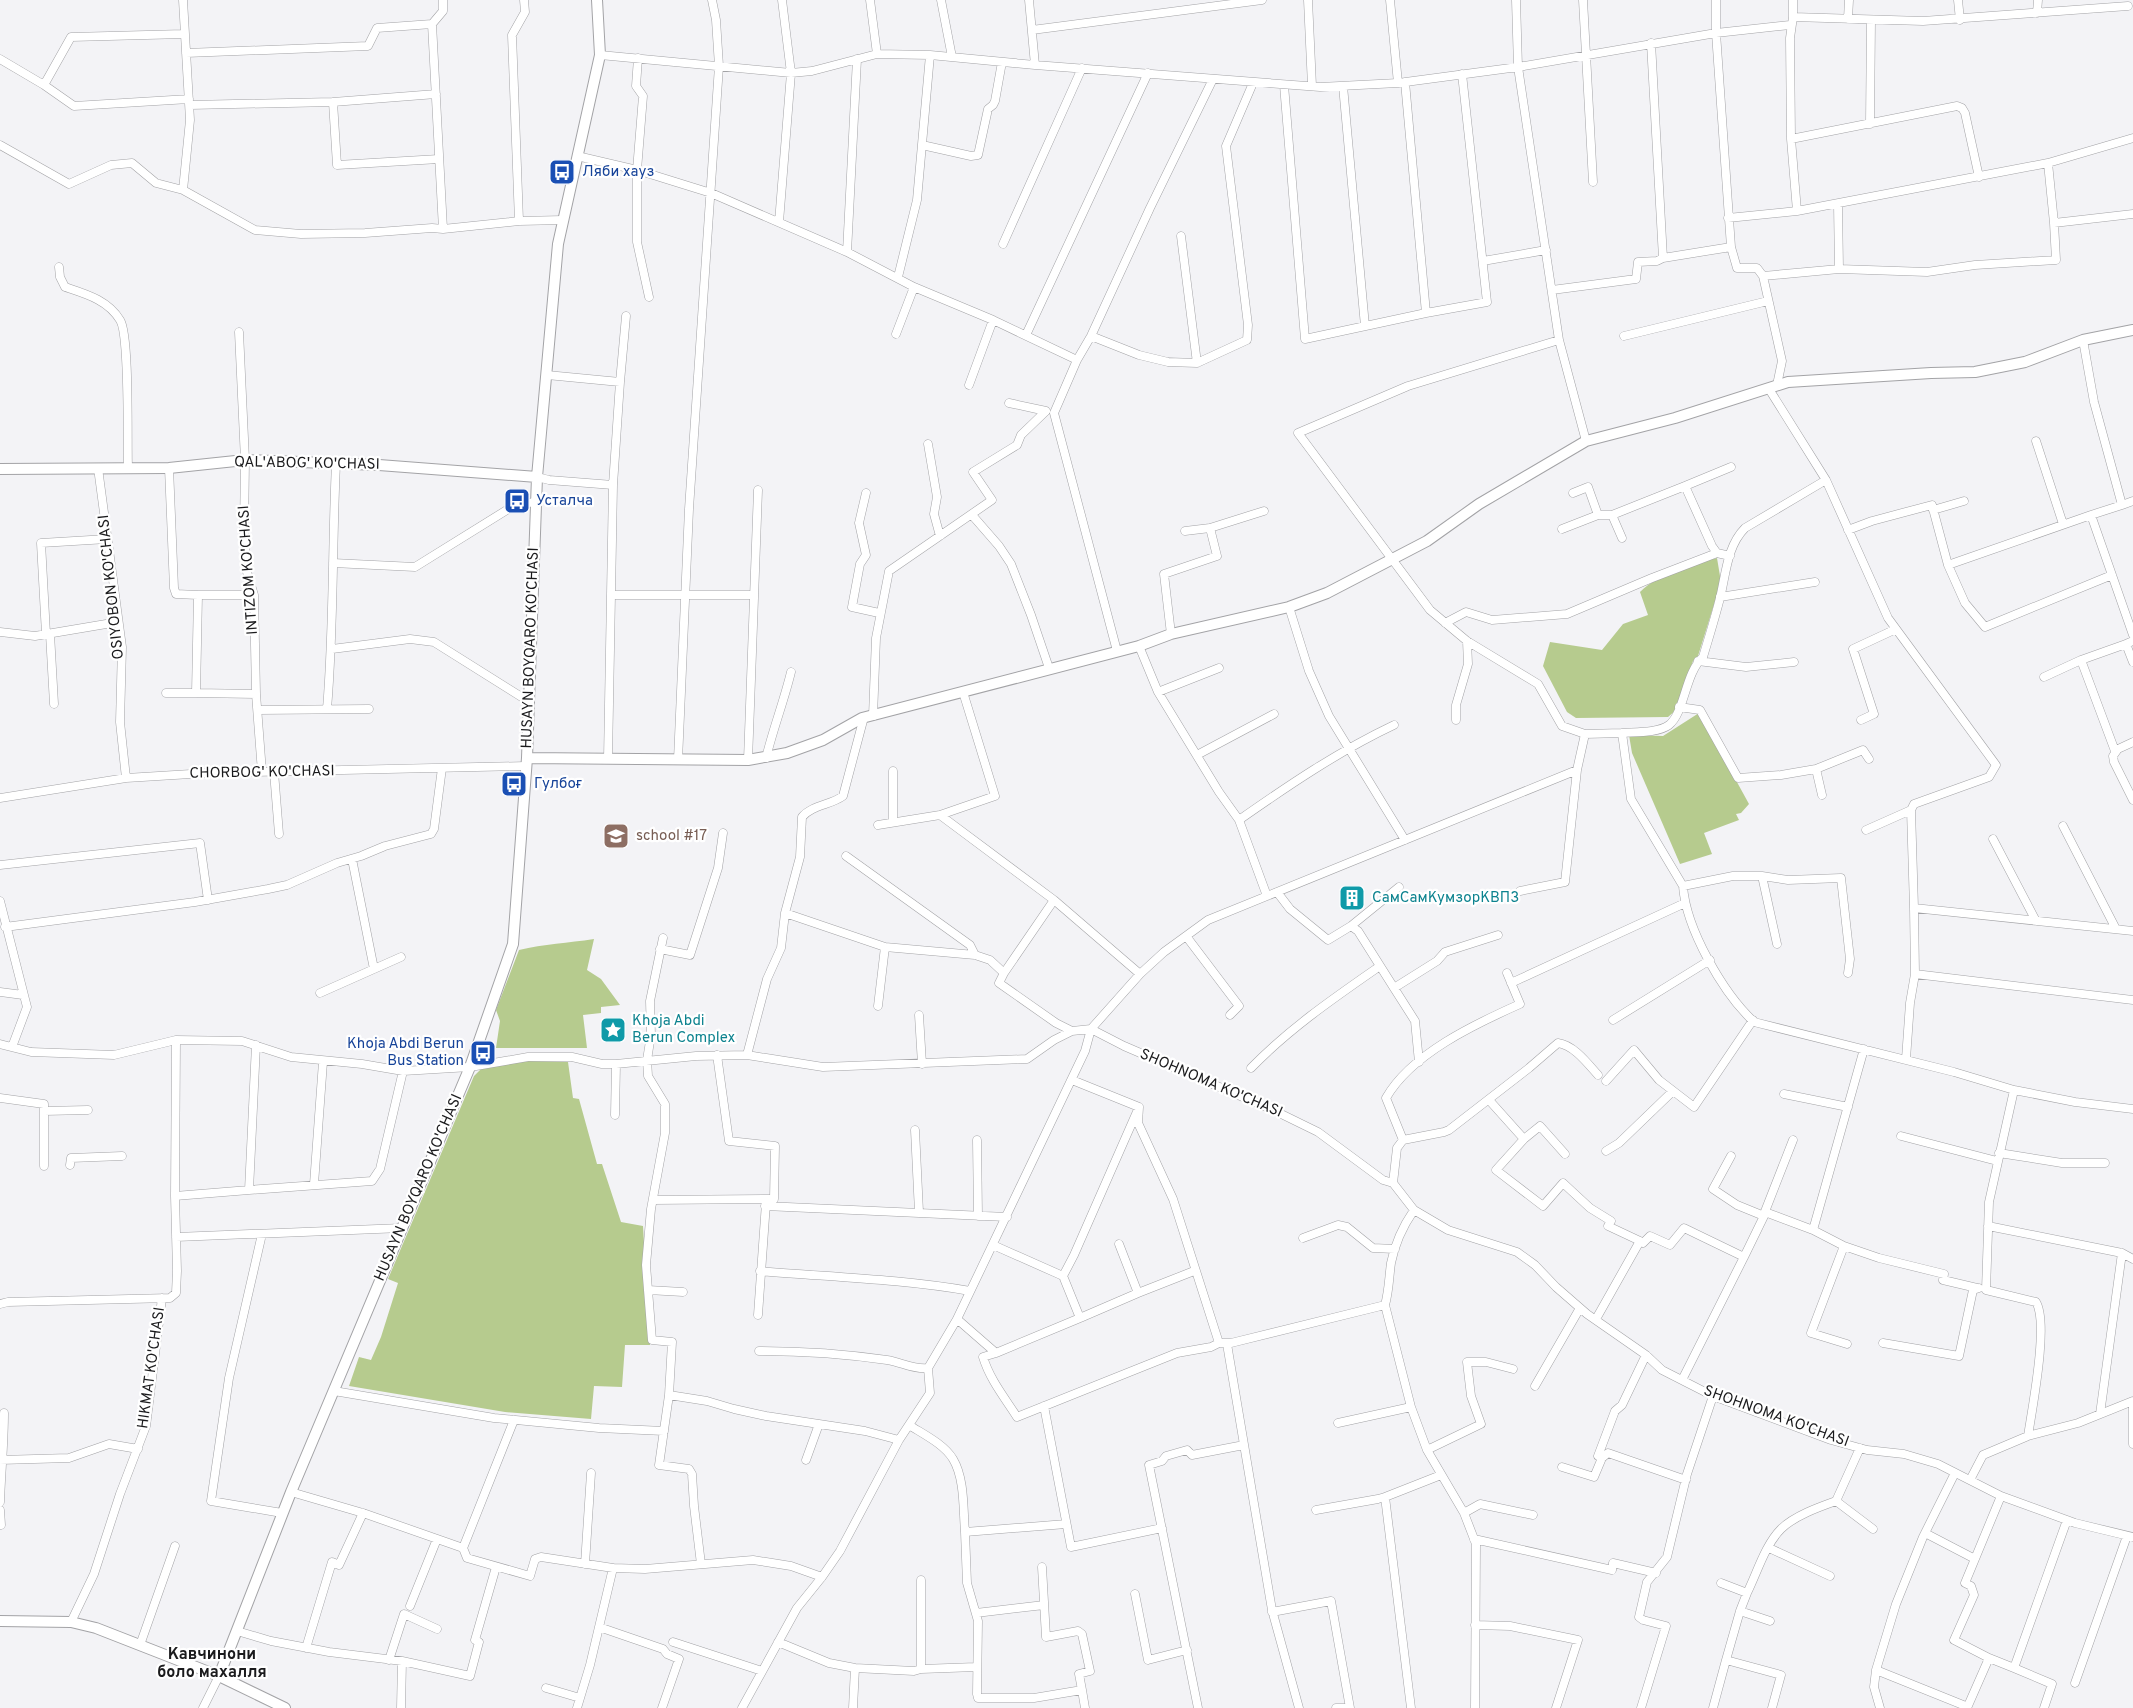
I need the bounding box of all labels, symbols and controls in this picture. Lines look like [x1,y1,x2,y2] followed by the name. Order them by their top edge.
[547,157,577,187] bus stop icon: Ляби хауз
[582,163,655,182] place label: Ляби хауз
[234,453,380,475] street label: QAL'ABOG' KO'CHASI
[502,486,532,516] bus stop icon: Усталча
[536,492,593,511] place label: Усталча
[235,505,263,635] street label: INTIZOM KO'CHASI
[95,514,129,660] street label: OSIYOBON KO'CHASI
[518,547,544,749] street label: HUSAYN BOYQARO KO'CHASI
[189,762,335,784] street label: СHORBOG' KO'CHASI
[499,769,529,799] bus stop icon: Гулбоғ
[534,775,582,794] place label: Гулбоғ
[601,821,631,851] school or university icon: school #17
[636,827,707,846] place label: school #17
[1337,883,1367,913] building icon: СамСамКумзорКВП3
[1372,889,1519,908] place label: СамСамКумзорКВП3
[632,1012,735,1048] place label: Khoja Abdi Berun Complex
[598,1015,628,1045] place icon: Khoja Abdi Berun Complex
[347,1035,464,1071] place label: Khoja Abdi Berun Bus Station
[468,1038,498,1068] bus stop icon: Khoja Abdi Berun Bus Station
[1137,1045,1285,1123] street label: SHOHNOMA KO'CHASI
[371,1092,467,1284] street label: HUSAYN BOYQARO KO'CHASI
[134,1306,170,1430] street label: HIKMAT KO'CHASI
[1701,1382,1851,1452] street label: SHOHNOMA KO'CHASI
[157,1645,267,1683] district label: Кавчинони боло махалля

